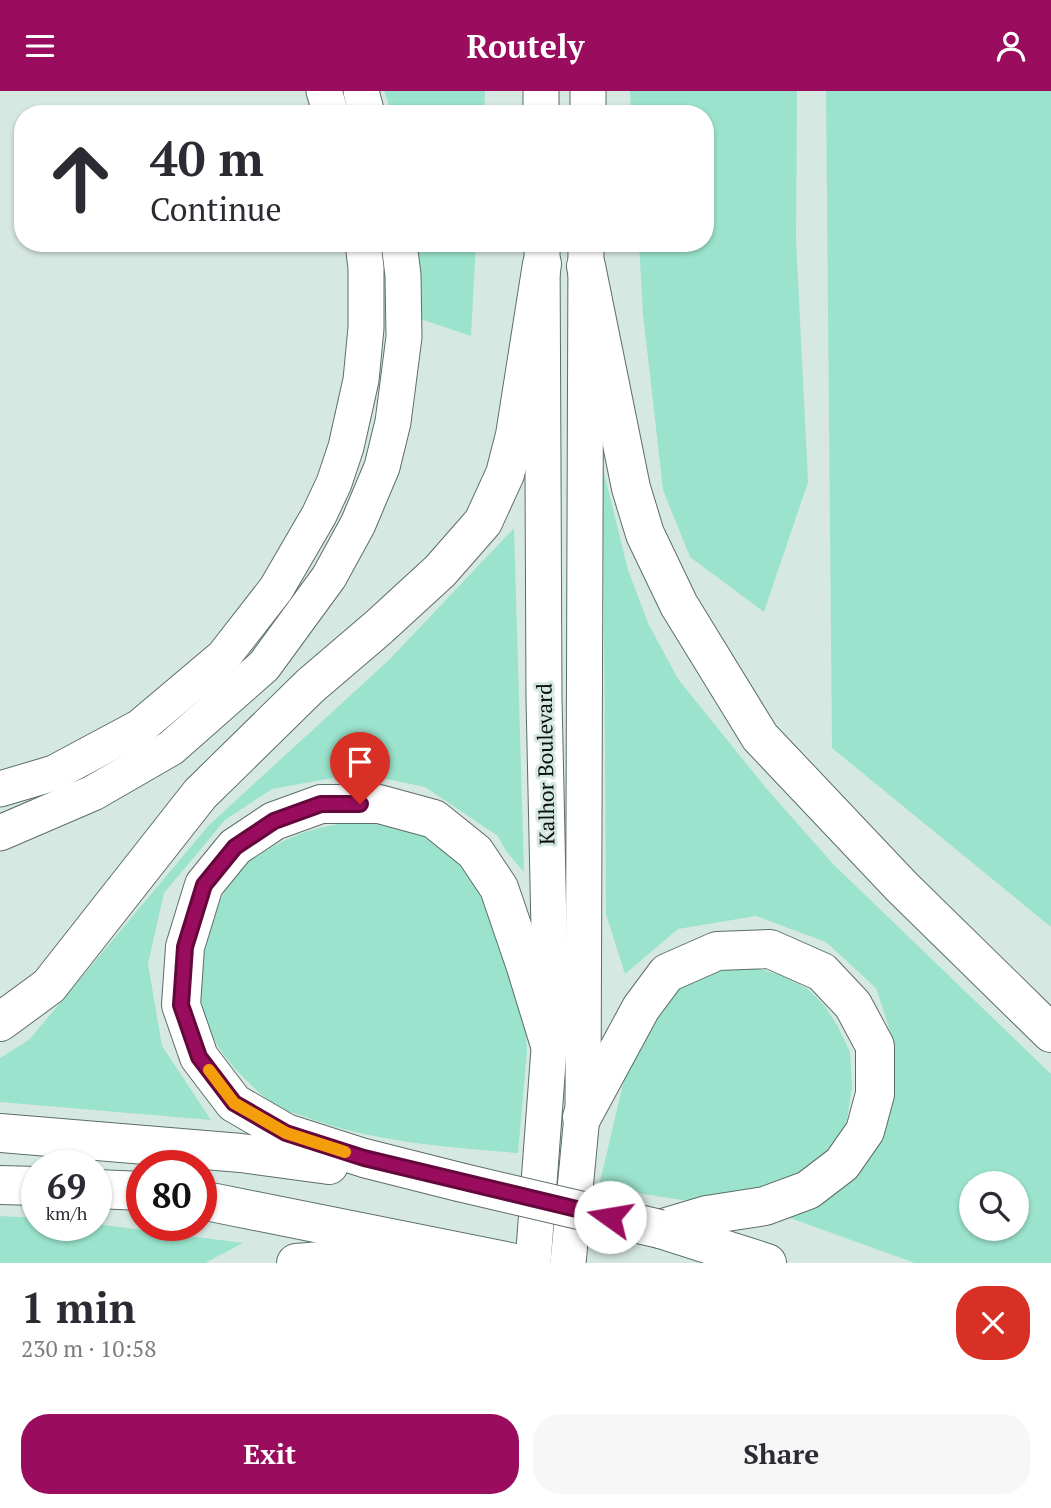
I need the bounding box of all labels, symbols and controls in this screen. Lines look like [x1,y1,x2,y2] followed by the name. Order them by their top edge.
[467,25,584,67] text: Routely
[21,27,59,65] icon: menu
[992,27,1030,65] icon: person
[150,125,264,190] text: 40 m
[35,133,126,224] icon: ahead
[150,188,282,230] text: Continue
[530,683,560,845] street label: Kalhor Boulevard
[330,732,390,804] pin
[341,743,379,781] icon: arrive
[126,1150,217,1241] speed limit sign: 80
[47,1163,86,1209] text: 69
[959,1171,1029,1241] map controls
[959,1171,1029,1241] button: search
[573,1180,647,1254] position arrow
[46,1201,87,1225] text: km/h
[21,1279,136,1335] text: 1 min
[956,1286,1030,1360] button: close
[21,1333,156,1364] text: 230 m · 10:58
[21,1414,519,1494] button: Exit
[533,1414,1030,1494] button: Share

